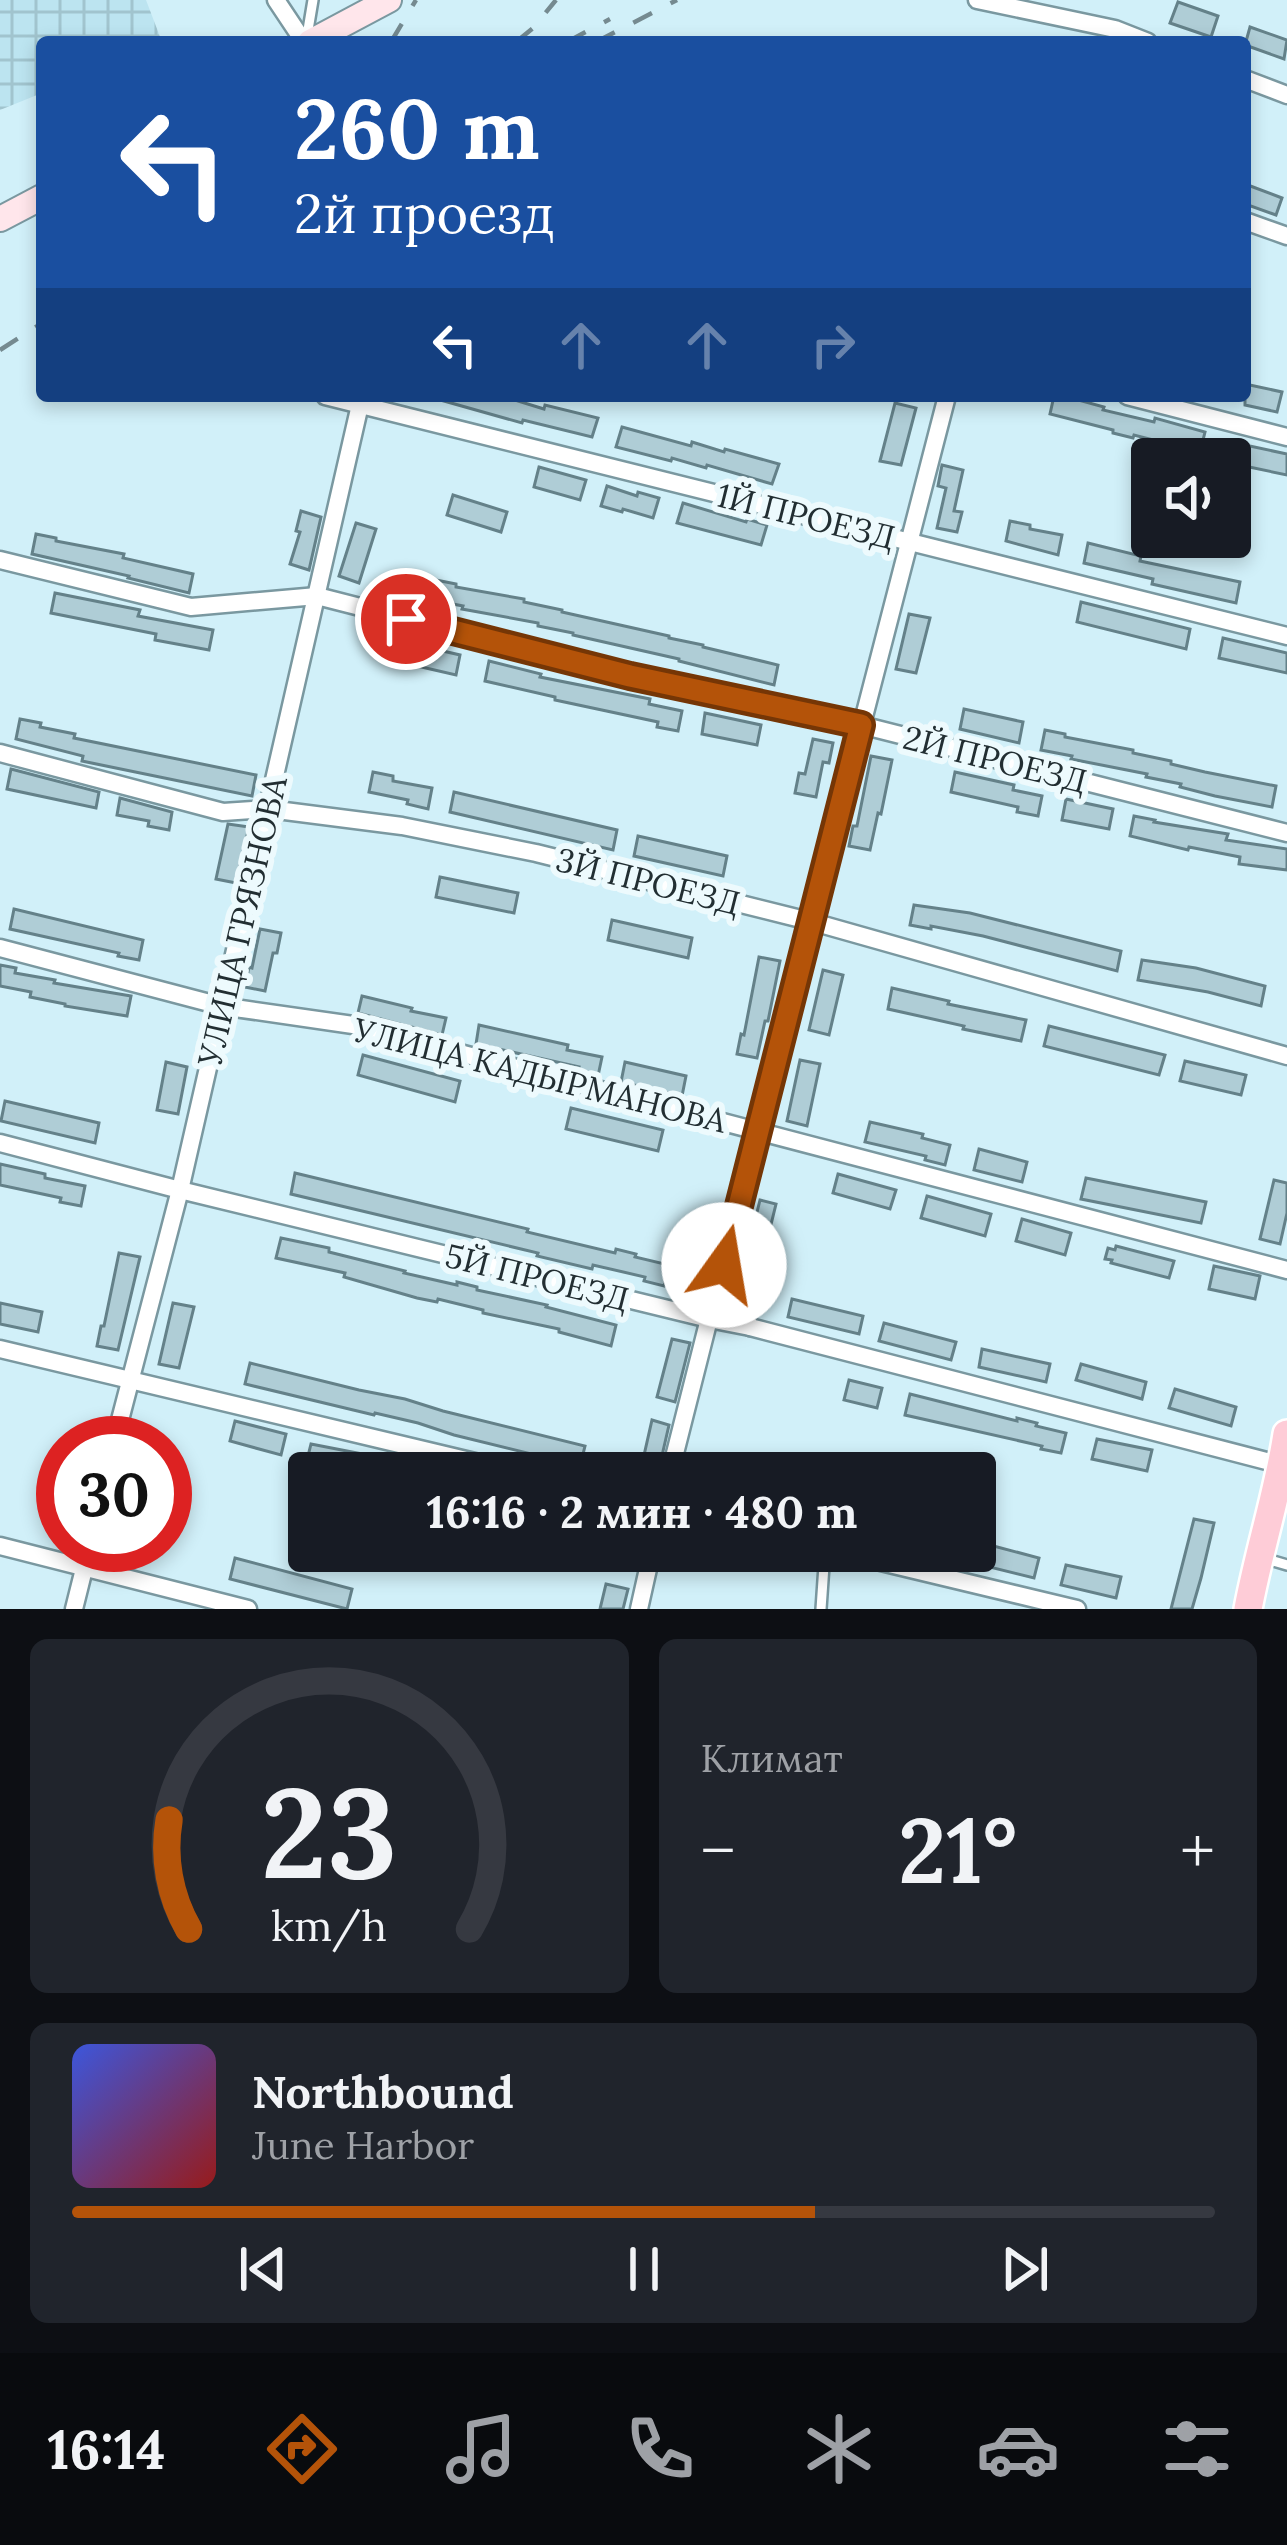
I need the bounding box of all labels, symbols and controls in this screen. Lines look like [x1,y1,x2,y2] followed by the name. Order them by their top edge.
[294,74,540,182] text: 260 m
[96,84,252,240] icon: left
[294,179,554,248] text: 2й проезд
[422,312,488,378] icon: left
[548,312,614,378] icon: ahead
[674,312,740,378] icon: ahead
[800,312,866,378] icon: right
[1131,438,1251,558] map controls
[1131,438,1251,558] button: sound
[713,474,899,558] street label: 1Й ПРОЕЗД
[355,568,457,670] pin
[373,586,439,652] icon: arrive
[899,716,1091,802] street label: 2Й ПРОЕЗД
[188,771,296,1071] street label: УЛИЦА ГРЯЗНОВА
[552,838,744,924] street label: 3Й ПРОЕЗД
[348,1008,732,1142] street label: УЛИЦА КАДЫРМАНОВА
[661,1202,787,1328] position arrow
[441,1234,633,1320] street label: 5Й ПРОЕЗД
[36,1416,192,1572] speed limit sign: 30
[427,1483,857,1540] text: 16:16 · 2 мин · 480 m
[701,1733,843,1783] text: Климат
[261,1752,397,1912] text: 23
[898,1792,1017,1908] text: 21°
[701,1808,735,1892] text: −
[1180,1808,1215,1892] text: +
[271,1898,387,1953] text: km/h
[252,2063,514,2120] text: Northbound
[252,2120,474,2170] text: June Harbor
[230,2236,296,2302] icon: previous
[611,2236,677,2302] icon: pause
[992,2236,1058,2302] icon: next
[260,2407,344,2491] icon: directions
[439,2407,523,2491] icon: music
[618,2407,702,2491] icon: phone
[797,2407,881,2491] icon: climate
[976,2407,1060,2491] icon: car
[1155,2407,1239,2491] icon: filters
[48,2415,165,2484] text: 16:14

